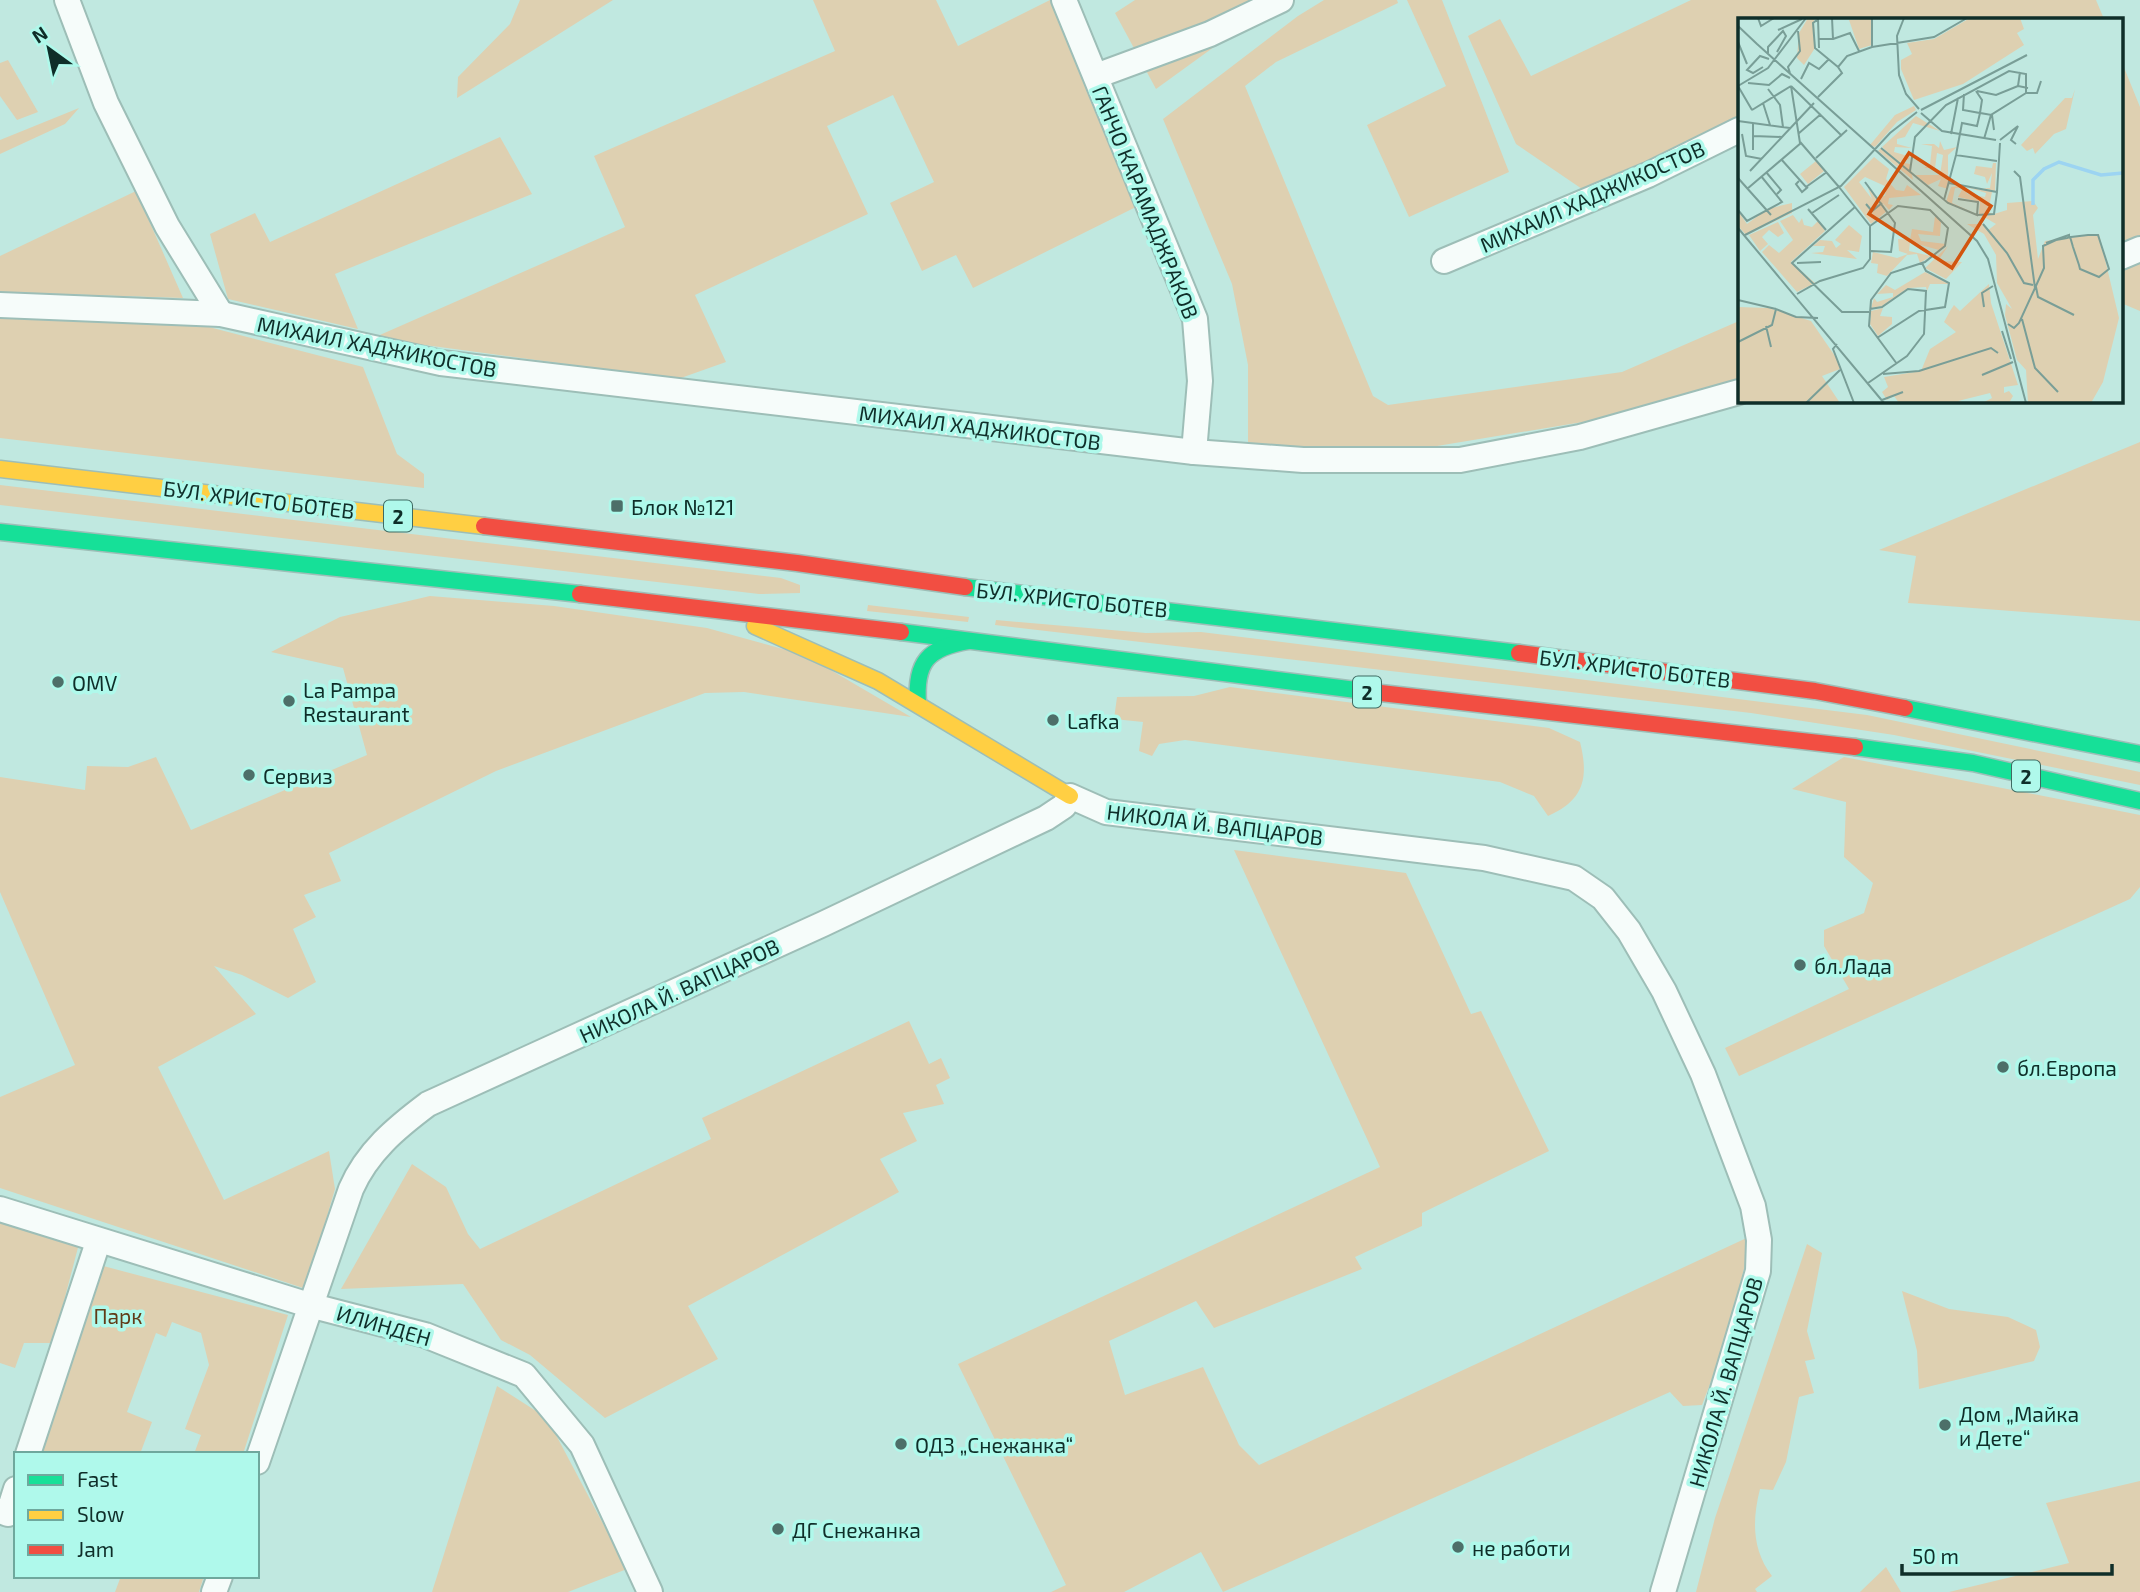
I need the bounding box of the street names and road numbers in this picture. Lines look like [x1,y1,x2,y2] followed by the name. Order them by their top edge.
[1088,82,1204,322] street label: ГАНЧО КАРАМАДЖРАКОВ
[1476,135,1708,257] street label: МИХАИЛ ХАДЖИКОСТОВ
[255,311,499,381] street label: МИХАИЛ ХАДЖИКОСТОВ
[858,400,1102,454] street label: МИХАИЛ ХАДЖИКОСТОВ
[162,475,356,523] street label: БУЛ. ХРИСТО БОТЕВ
[384,500,412,531] road number: 2
[975,577,1169,621] street label: БУЛ. ХРИСТО БОТЕВ
[1538,644,1732,692] street label: БУЛ. ХРИСТО БОТЕВ
[1353,677,1381,708] road number: 2
[2012,761,2040,792] road number: 2
[1106,798,1324,850] street label: НИКОЛА Й. ВАПЦАРОВ
[575,933,783,1047] street label: НИКОЛА Й. ВАПЦАРОВ
[1683,1274,1767,1490] street label: НИКОЛА Й. ВАПЦАРОВ
[334,1300,434,1350] street label: ИЛИНДЕН

